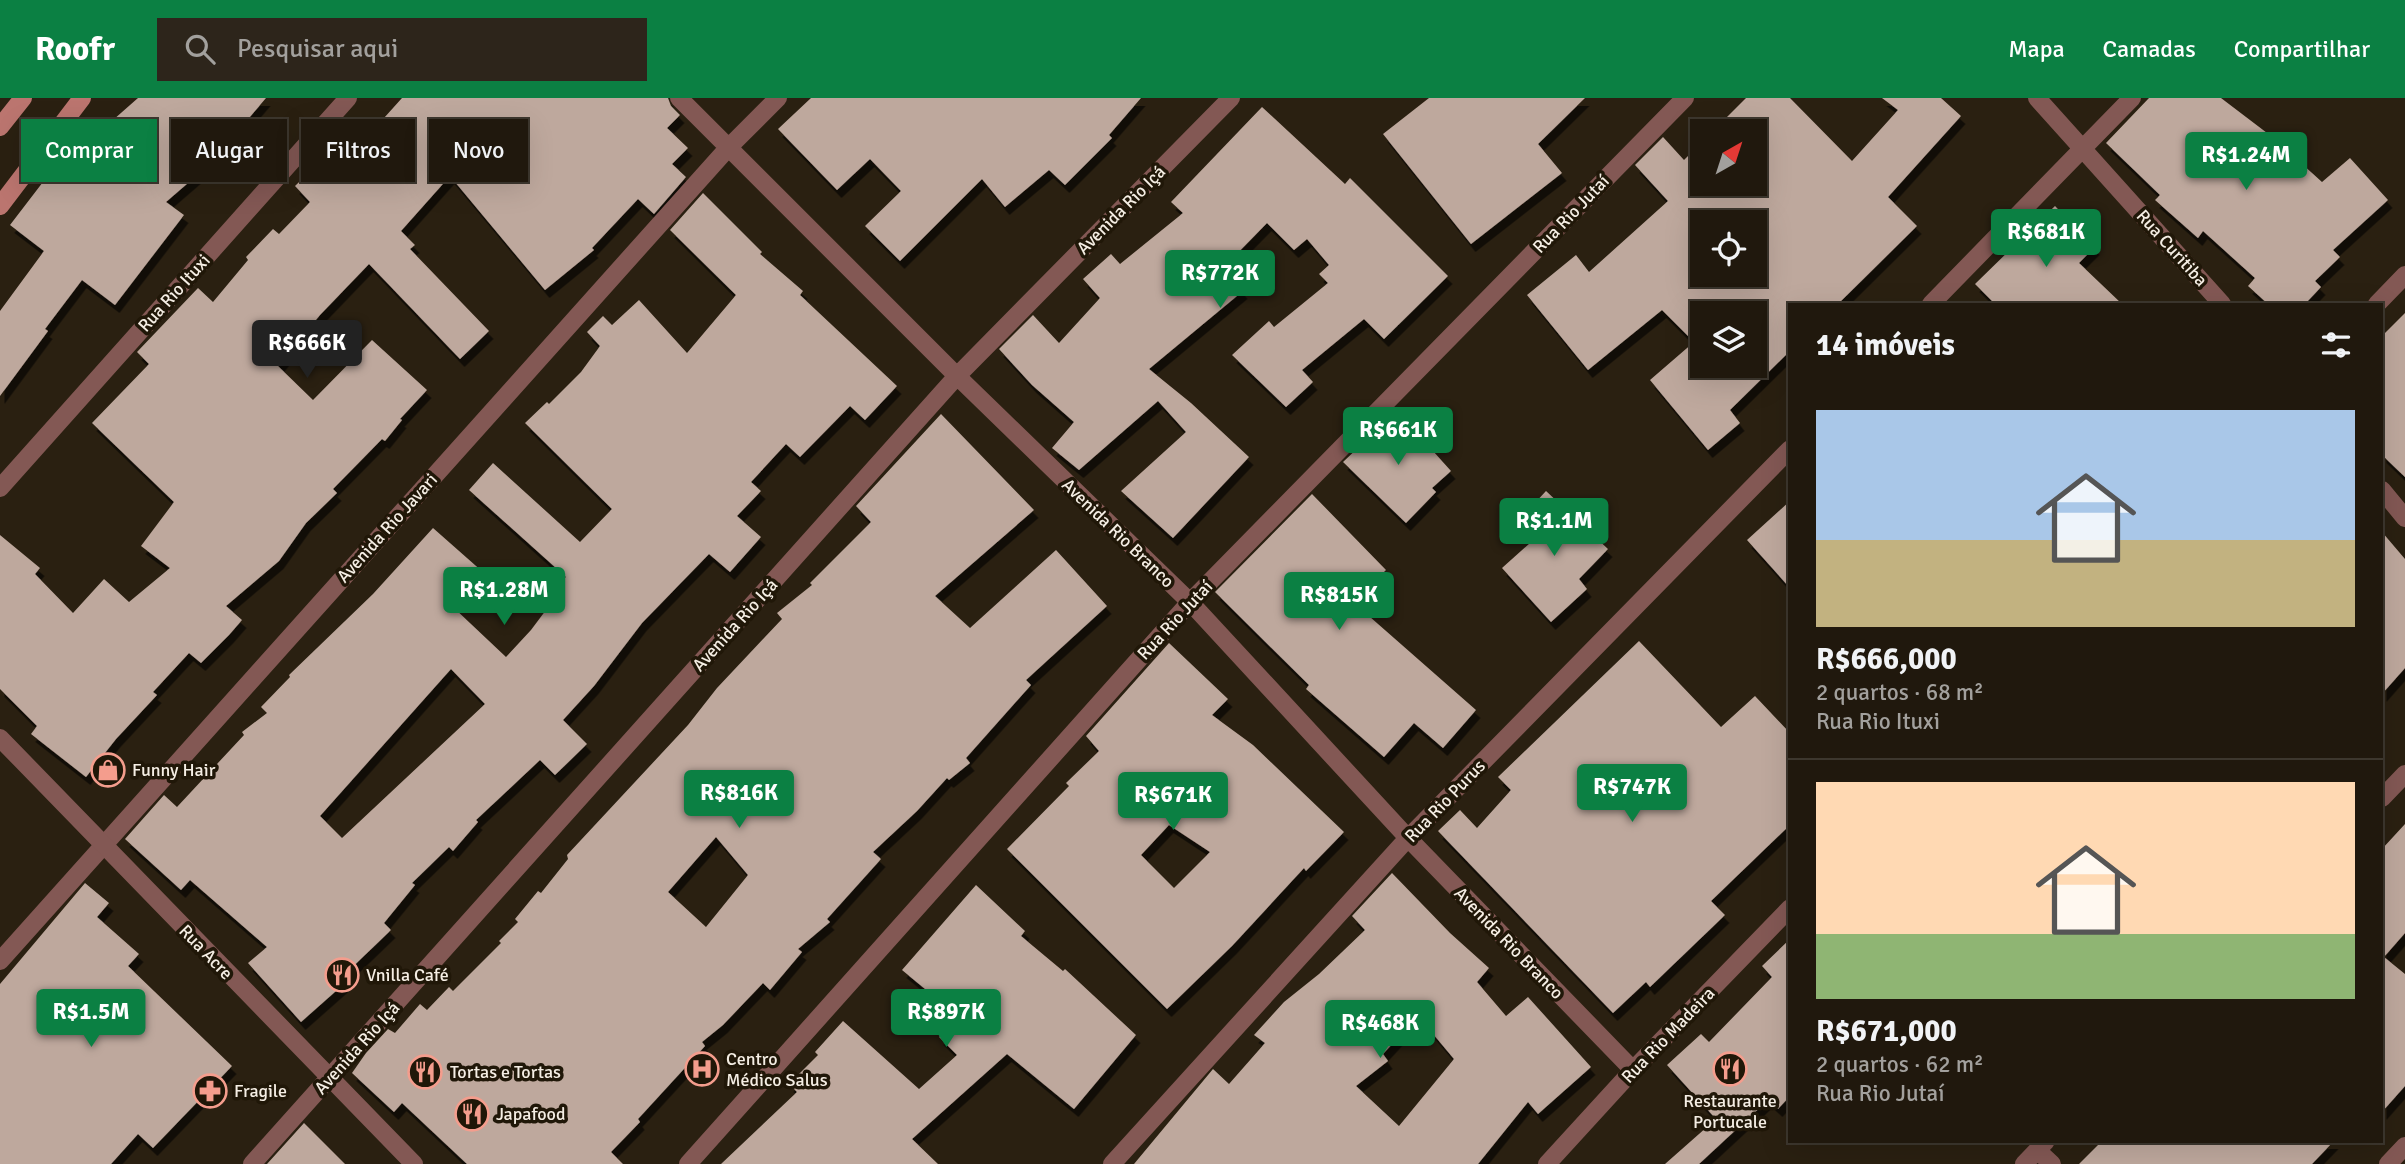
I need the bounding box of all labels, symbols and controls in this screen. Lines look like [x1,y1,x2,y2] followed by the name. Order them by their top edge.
[157,18,647,81] search box
[35,29,115,70] text: Roofr
[181,30,219,68] icon: search
[237,33,398,65] text: Pesquisar aqui
[2008,34,2065,64] text: Mapa
[2103,34,2196,64] text: Camadas
[2234,34,2370,64] text: Compartilhar
[21,119,157,182] chip: Comprar
[171,119,287,182] chip: Alugar
[301,119,415,182] chip: Filtros
[429,119,528,182] chip: Novo
[1690,119,1768,196] north arrow
[1690,119,1767,378] map controls
[2181,132,2311,192] pin: R$1.24M
[2201,140,2291,169] text: R$1.24M
[1072,161,1170,259] street label: Avenida Rio Içá
[1528,170,1614,258] street label: Rua Rio Jutaí
[2132,205,2212,291] street label: Rua Curitiba
[1989,209,2103,269] pin: R$681K
[1690,210,1767,287] button: locate
[2007,217,2085,246] text: R$681K
[133,250,215,336] street label: Rua Rio Ituxi
[1163,250,1277,310] pin: R$772K
[1181,258,1259,287] text: R$772K
[1690,301,1767,378] button: layers
[250,320,364,380] pin: R$666K
[2317,326,2355,364] icon: filters
[1816,327,1955,364] text: 14 imóveis
[268,328,346,357] text: R$666K
[1341,408,1455,467] pin: R$661K
[1359,415,1437,444] text: R$661K
[2023,455,2149,581] icon: home
[332,469,442,587] street label: Avenida Rio Javari
[1057,474,1179,592] street label: Avenida Rio Branco
[1497,498,1611,558] pin: R$1.1M
[1515,506,1593,535] text: R$1.1M
[439,568,569,627] pin: R$1.28M
[1282,573,1396,632] pin: R$815K
[688,574,782,676] street label: Avenida Rio Içá
[459,575,549,604] text: R$1.28M
[1133,576,1217,664] street label: Rua Rio Jutaí
[1300,580,1378,609] text: R$815K
[1816,641,1957,678] text: R$666,000
[1816,678,1984,707] text: 2 quartos · 68 m²
[1816,707,1940,736] text: Rua Rio Ituxi
[89,751,127,789] shop icon: Funny Hair
[1400,755,1490,847] street label: Rua Rio Purus
[132,759,216,781] place label: Funny Hair
[1575,764,1689,824] pin: R$747K
[682,770,796,830] pin: R$816K
[1116,772,1230,832] pin: R$671K
[1593,772,1671,801] text: R$747K
[700,778,778,807] text: R$816K
[1134,780,1212,809] text: R$671K
[2023,827,2149,953] icon: home
[1450,882,1568,1004] street label: Avenida Rio Branco
[174,920,238,984] street label: Rua Acre
[323,956,361,994] restaurant icon: Vnilla Café
[366,964,449,986] place label: Vnilla Café
[1617,982,1719,1088] street label: Rua Rio Madeira
[34,990,148,1049] pin: R$1.5M
[889,990,1003,1049] pin: R$897K
[52,997,130,1026] text: R$1.5M
[310,997,404,1099] street label: Avenida Rio Içá
[907,997,985,1026] text: R$897K
[1323,1000,1437,1060] pin: R$468K
[1341,1008,1419,1037] text: R$468K
[1816,1013,1957,1050] text: R$671,000
[726,1048,828,1091] place label: Centro Médico Salus
[683,1050,721,1088] hospital icon: Centro Médico Salus
[1711,1050,1749,1088] restaurant icon: Restaurante Portucale
[1816,1050,1984,1079] text: 2 quartos · 62 m²
[406,1053,444,1091] restaurant icon: Tortas e Tortas
[450,1061,561,1083] place label: Tortas e Tortas
[191,1072,229,1110] pharmacy icon: Fragile
[1816,1079,1945,1108] text: Rua Rio Jutaí
[234,1080,287,1102] place label: Fragile
[1683,1090,1777,1133] place label: Restaurante Portucale
[453,1095,491,1133] restaurant icon: Japafood
[496,1103,566,1125] place label: Japafood

